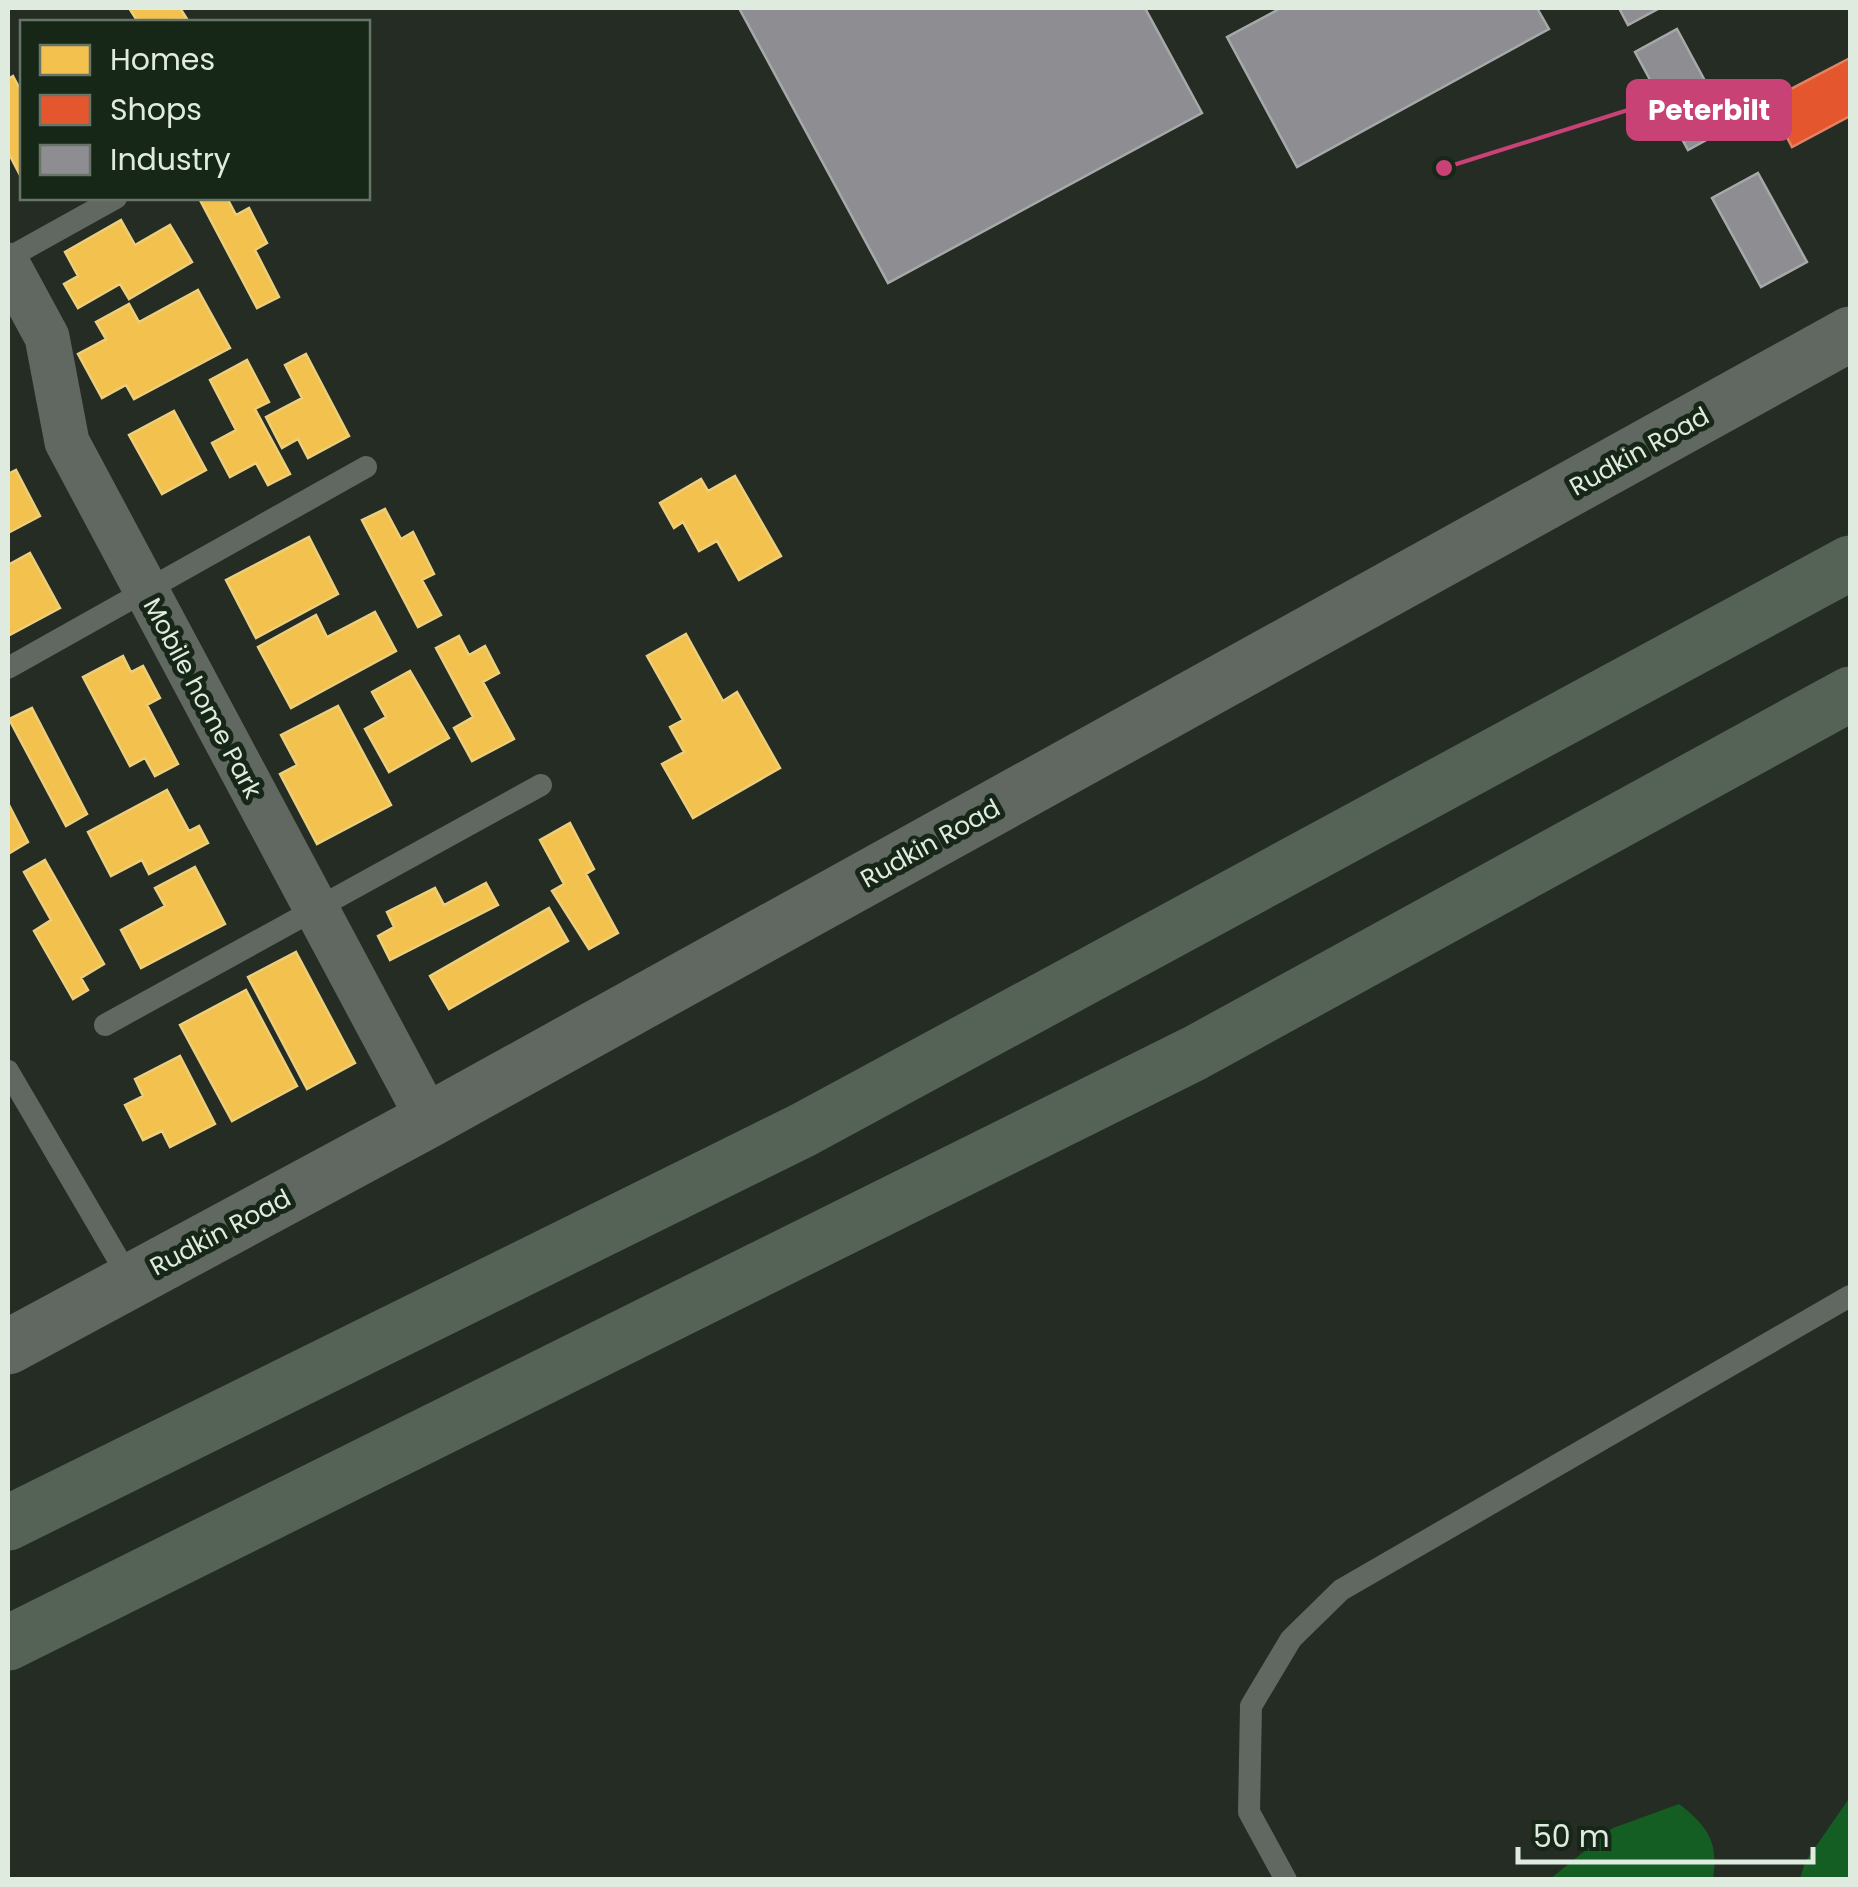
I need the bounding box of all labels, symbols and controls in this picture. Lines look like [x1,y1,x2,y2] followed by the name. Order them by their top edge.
[20,20,370,200] legend
[110,38,215,81] text: Homes
[1628,81,1790,139] callout: Peterbilt
[110,88,202,131] text: Shops
[1648,91,1770,130] text: Peterbilt
[110,138,231,181] text: Industry
[1563,399,1715,504] street label: Rudkin Road
[135,592,270,805] street label: Mobile home Park
[854,791,1006,896] street label: Rudkin Road
[144,1181,297,1284] street label: Rudkin Road
[1518,1802,1813,1864] scale bar
[1533,1815,1610,1858] text: 50 m

